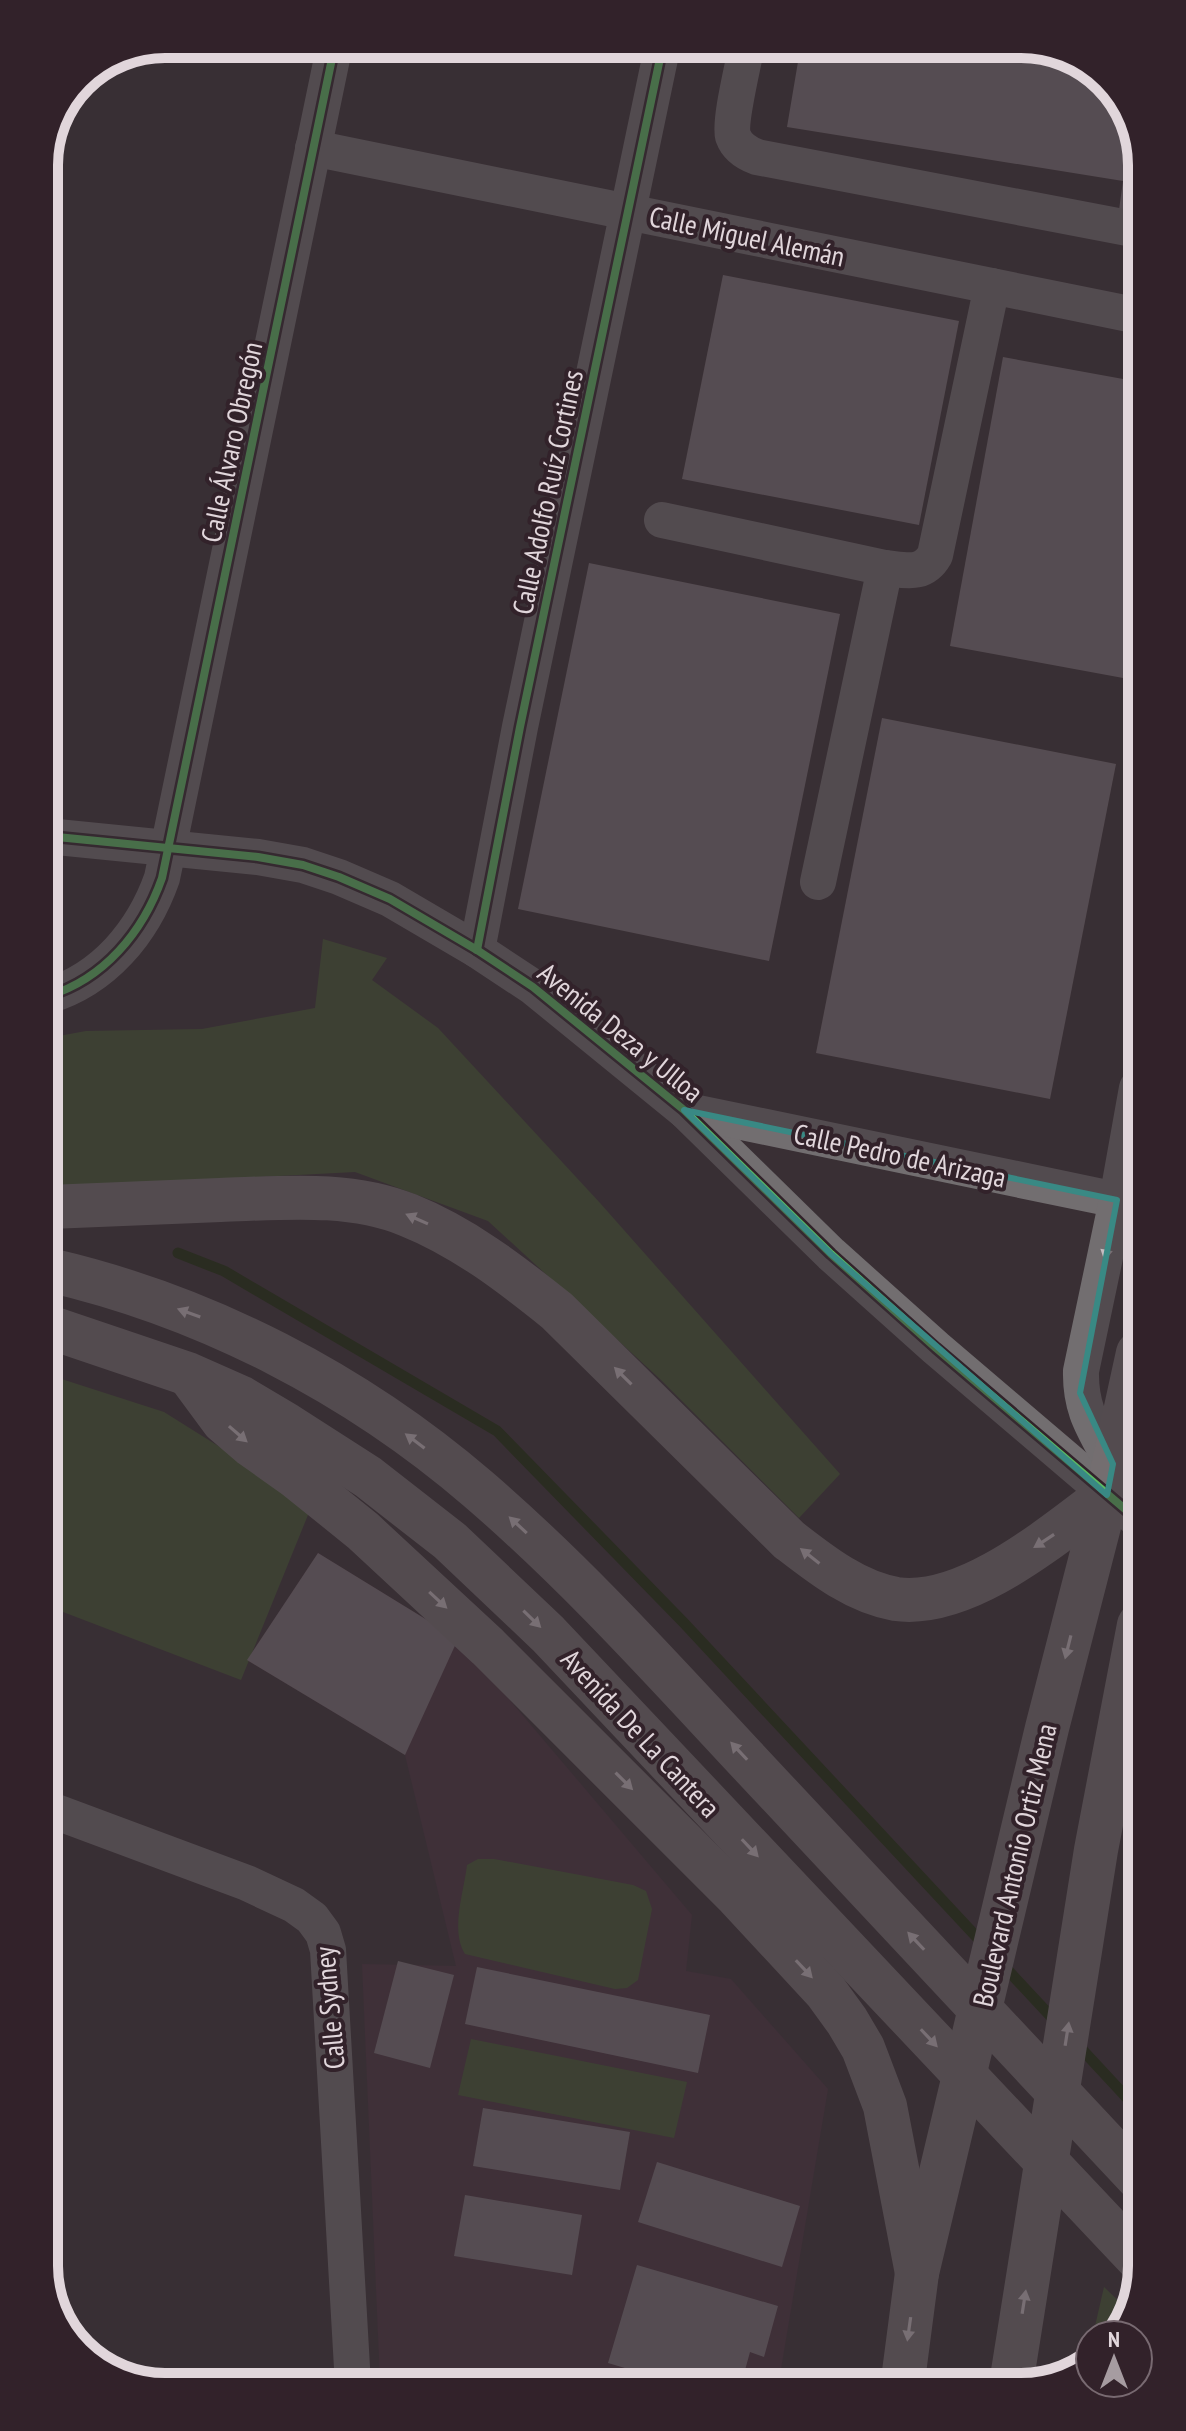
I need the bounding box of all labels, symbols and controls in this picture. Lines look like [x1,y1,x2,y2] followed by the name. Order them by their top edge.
[646,197,848,275] street label: Calle Miguel Alemán
[192,338,270,546] street label: Calle Álvaro Obregón
[503,366,591,618] street label: Calle Adolfo Ruíz Cortines
[531,954,711,1110] street label: Avenida Deza y Ulloa
[791,1114,1009,1196] street label: Calle Pedro de Arizaga
[406,1212,429,1226] one-way arrow
[1100,1235,1113,1260] one-way arrow
[177,1307,201,1319] one-way arrow
[614,1367,633,1386] one-way arrow
[227,1425,247,1442] one-way arrow
[404,1433,425,1449] one-way arrow
[508,1517,527,1535] one-way arrow
[1033,1533,1055,1547] one-way arrow
[800,1549,820,1565] one-way arrow
[428,1590,447,1608] one-way arrow
[523,1610,542,1628] one-way arrow
[1061,1635,1073,1660] one-way arrow
[554,1641,728,1825] street label: Avenida De La Cantera
[963,1720,1065,2010] street label: Boulevard Antonio Ortiz Mena
[730,1742,748,1761] one-way arrow
[614,1771,632,1790] one-way arrow
[741,1839,759,1858] one-way arrow
[908,1932,926,1951] one-way arrow
[305,1945,353,2071] street label: Calle Sydney
[795,1959,813,1978] one-way arrow
[1061,2021,1074,2046] one-way arrow
[919,2028,937,2047] one-way arrow
[1019,2289,1031,2314] one-way arrow
[902,2317,915,2342] one-way arrow
[1074,2319,1154,2399] north arrow
[1108,2325,1120,2353] text: N

